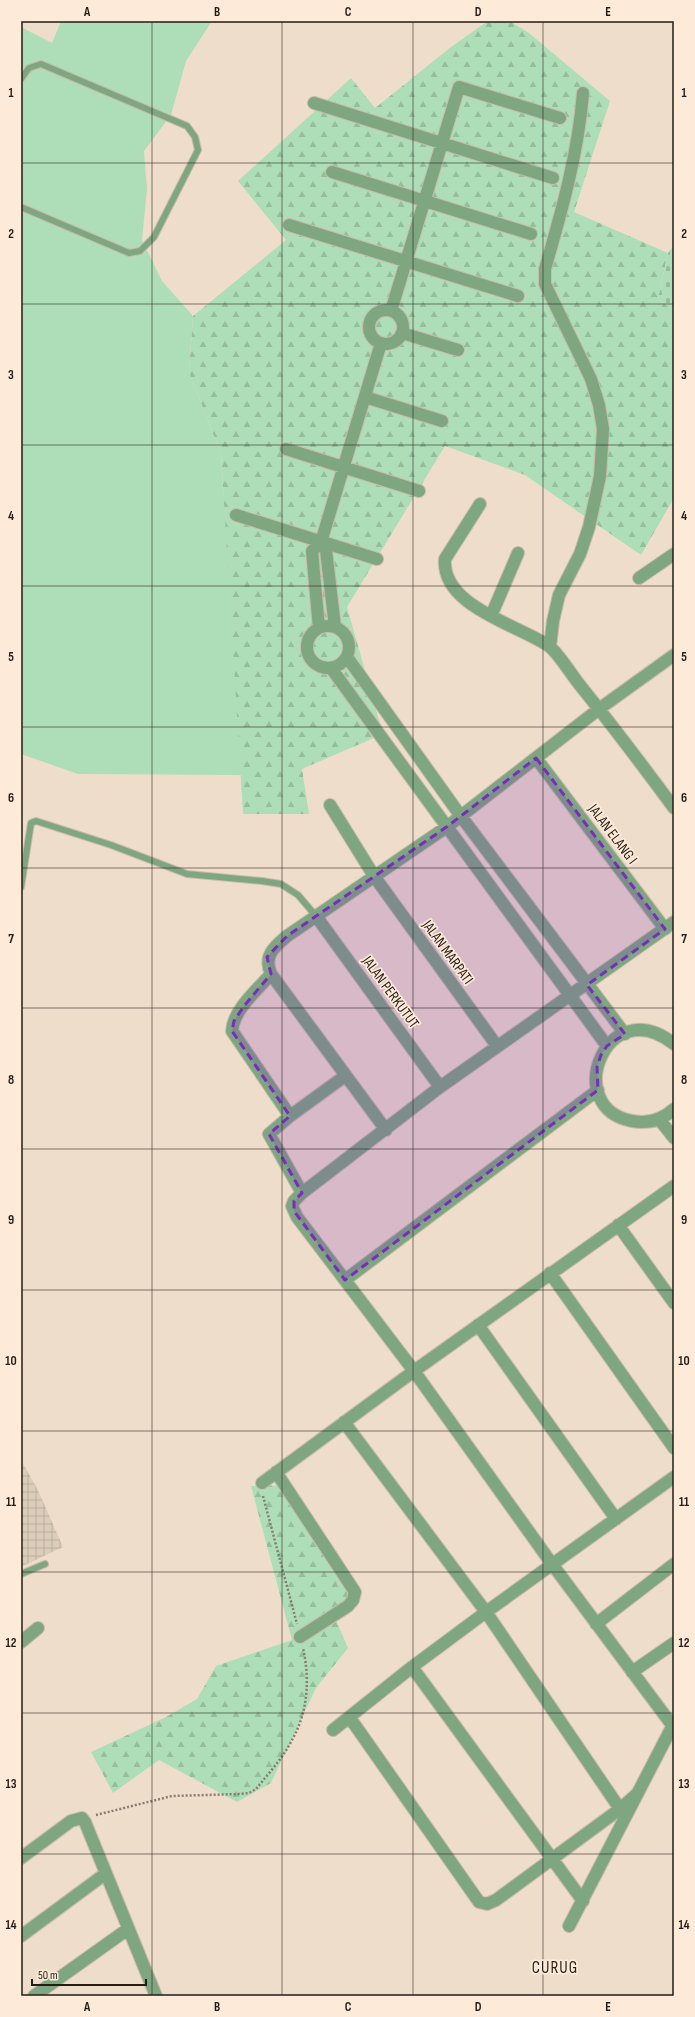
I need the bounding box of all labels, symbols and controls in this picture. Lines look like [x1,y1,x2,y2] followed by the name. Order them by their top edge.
[83,4,91,20] text: A
[214,4,220,20] text: B
[345,4,352,20] text: C
[475,4,482,20] text: D
[605,4,611,20] text: E
[8,85,14,101] text: 1
[681,85,687,101] text: 1
[8,226,14,242] text: 2
[681,226,687,242] text: 2
[8,367,14,383] text: 3
[681,367,687,383] text: 3
[8,508,14,524] text: 4
[681,508,687,524] text: 4
[8,649,14,665] text: 5
[681,649,687,665] text: 5
[8,790,14,806] text: 6
[681,790,687,806] text: 6
[583,800,641,868] street label: JALAN ELANG I
[417,916,477,988] street label: JALAN MARPATI
[8,931,14,947] text: 7
[681,931,687,947] text: 7
[357,952,423,1032] street label: JALAN PERKUTUT
[8,1072,14,1088] text: 8
[681,1072,687,1088] text: 8
[8,1212,14,1228] text: 9
[681,1212,687,1228] text: 9
[5,1353,17,1369] text: 10
[678,1353,690,1369] text: 10
[6,1494,16,1510] text: 11
[679,1494,689,1510] text: 11
[6,1635,17,1651] text: 12
[679,1635,690,1651] text: 12
[6,1776,17,1792] text: 13
[679,1776,690,1792] text: 13
[5,1917,17,1933] text: 14
[678,1917,690,1933] text: 14
[532,1958,578,1978] district label: CURUG
[32,1961,146,1987] scale bar
[38,1968,58,1983] text: 50 m
[83,1999,91,2015] text: A
[214,1999,220,2015] text: B
[345,1999,352,2015] text: C
[475,1999,482,2015] text: D
[605,1999,611,2015] text: E

